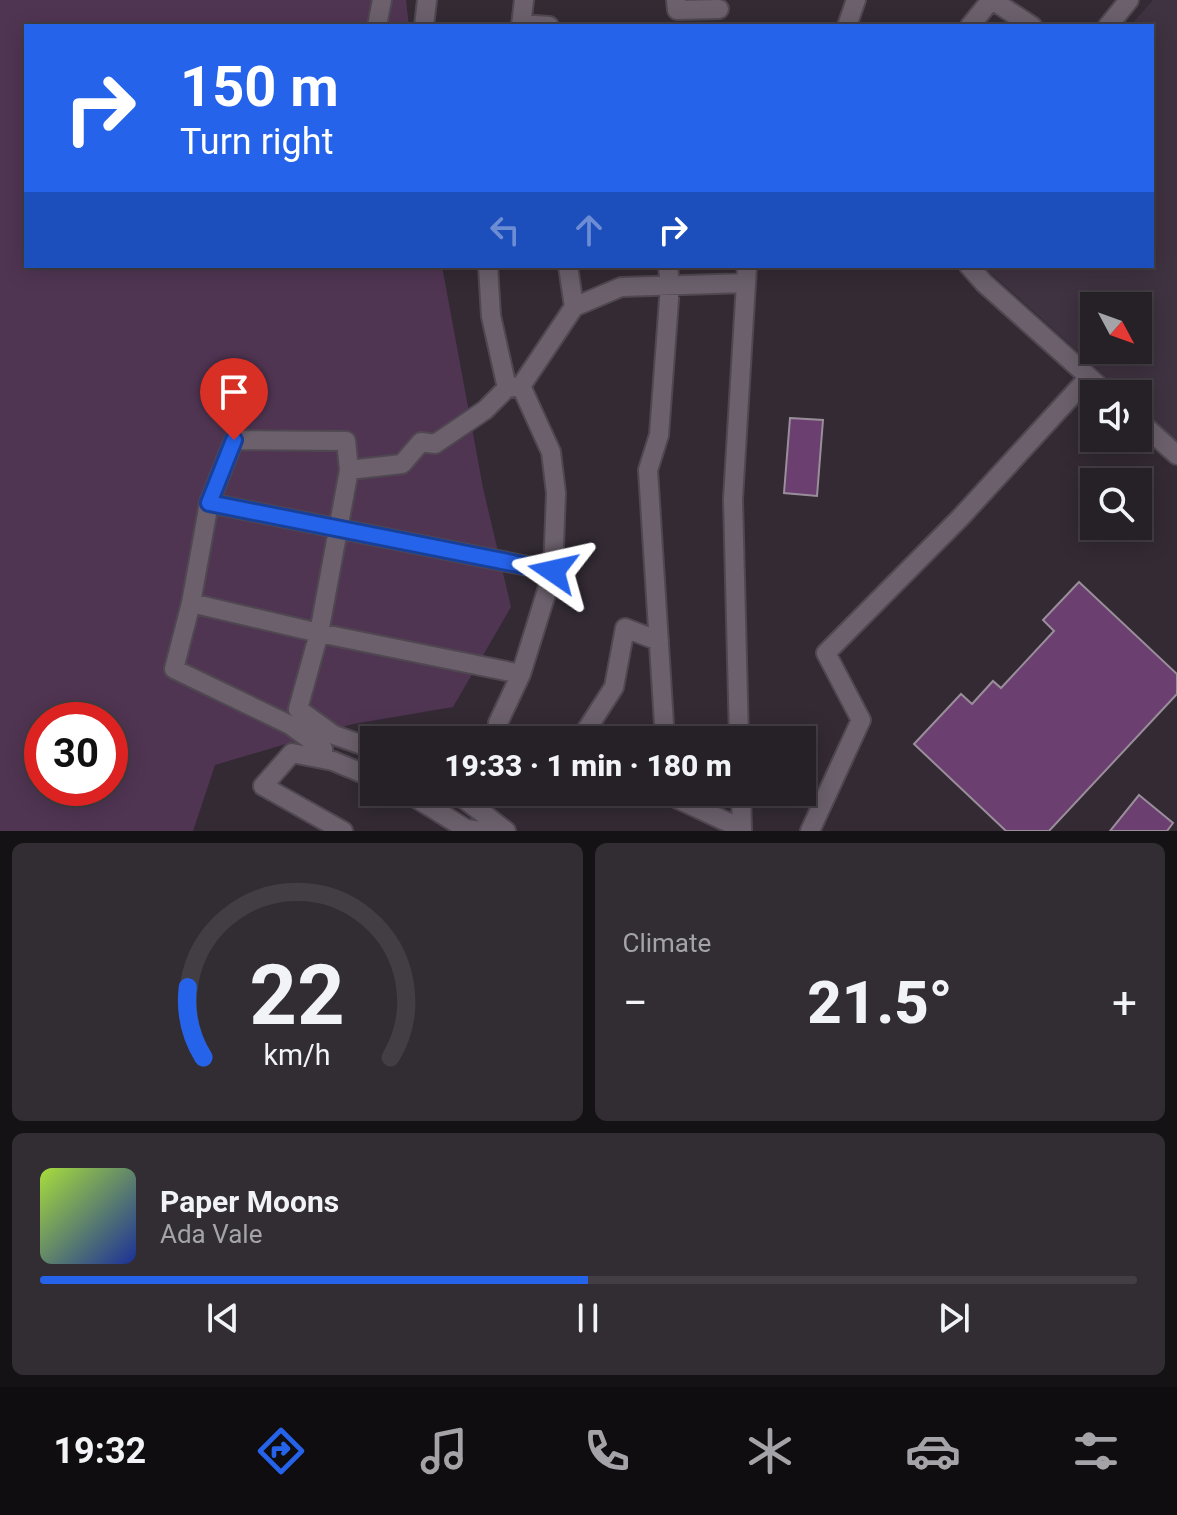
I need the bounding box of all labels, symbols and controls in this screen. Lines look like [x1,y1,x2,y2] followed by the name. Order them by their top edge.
[180,54,339,120] text: 150 m
[48,56,152,160] icon: right
[180,121,333,163] text: Turn right
[483,208,527,252] icon: left
[567,208,611,252] icon: ahead
[651,208,695,252] icon: right
[1080,292,1152,364] north arrow
[1080,292,1152,540] map controls
[200,358,268,440] pin
[212,370,256,414] icon: arrive
[1080,380,1152,452] button: sound
[1080,468,1152,540] button: search
[511,529,595,613] position arrow
[24,702,128,806] speed limit sign: 30
[444,748,732,783] text: 19:33 · 1 min · 180 m
[623,928,711,958] text: Climate
[250,947,345,1044] text: 22
[807,967,952,1038] text: 21.5°
[623,977,648,1029] text: −
[1112,977,1137,1029] text: +
[264,1038,331,1072] text: km/h
[160,1184,339,1219] text: Paper Moons
[160,1219,262,1249] text: Ada Vale
[201,1296,245,1340] icon: previous
[566,1296,610,1340] icon: pause
[932,1296,976,1340] icon: next
[253,1423,309,1479] icon: directions
[416,1423,472,1479] icon: music
[579,1423,635,1479] icon: phone
[742,1423,798,1479] icon: climate
[905,1423,961,1479] icon: car
[1068,1423,1124,1479] icon: filters
[53,1430,146,1472] text: 19:32

